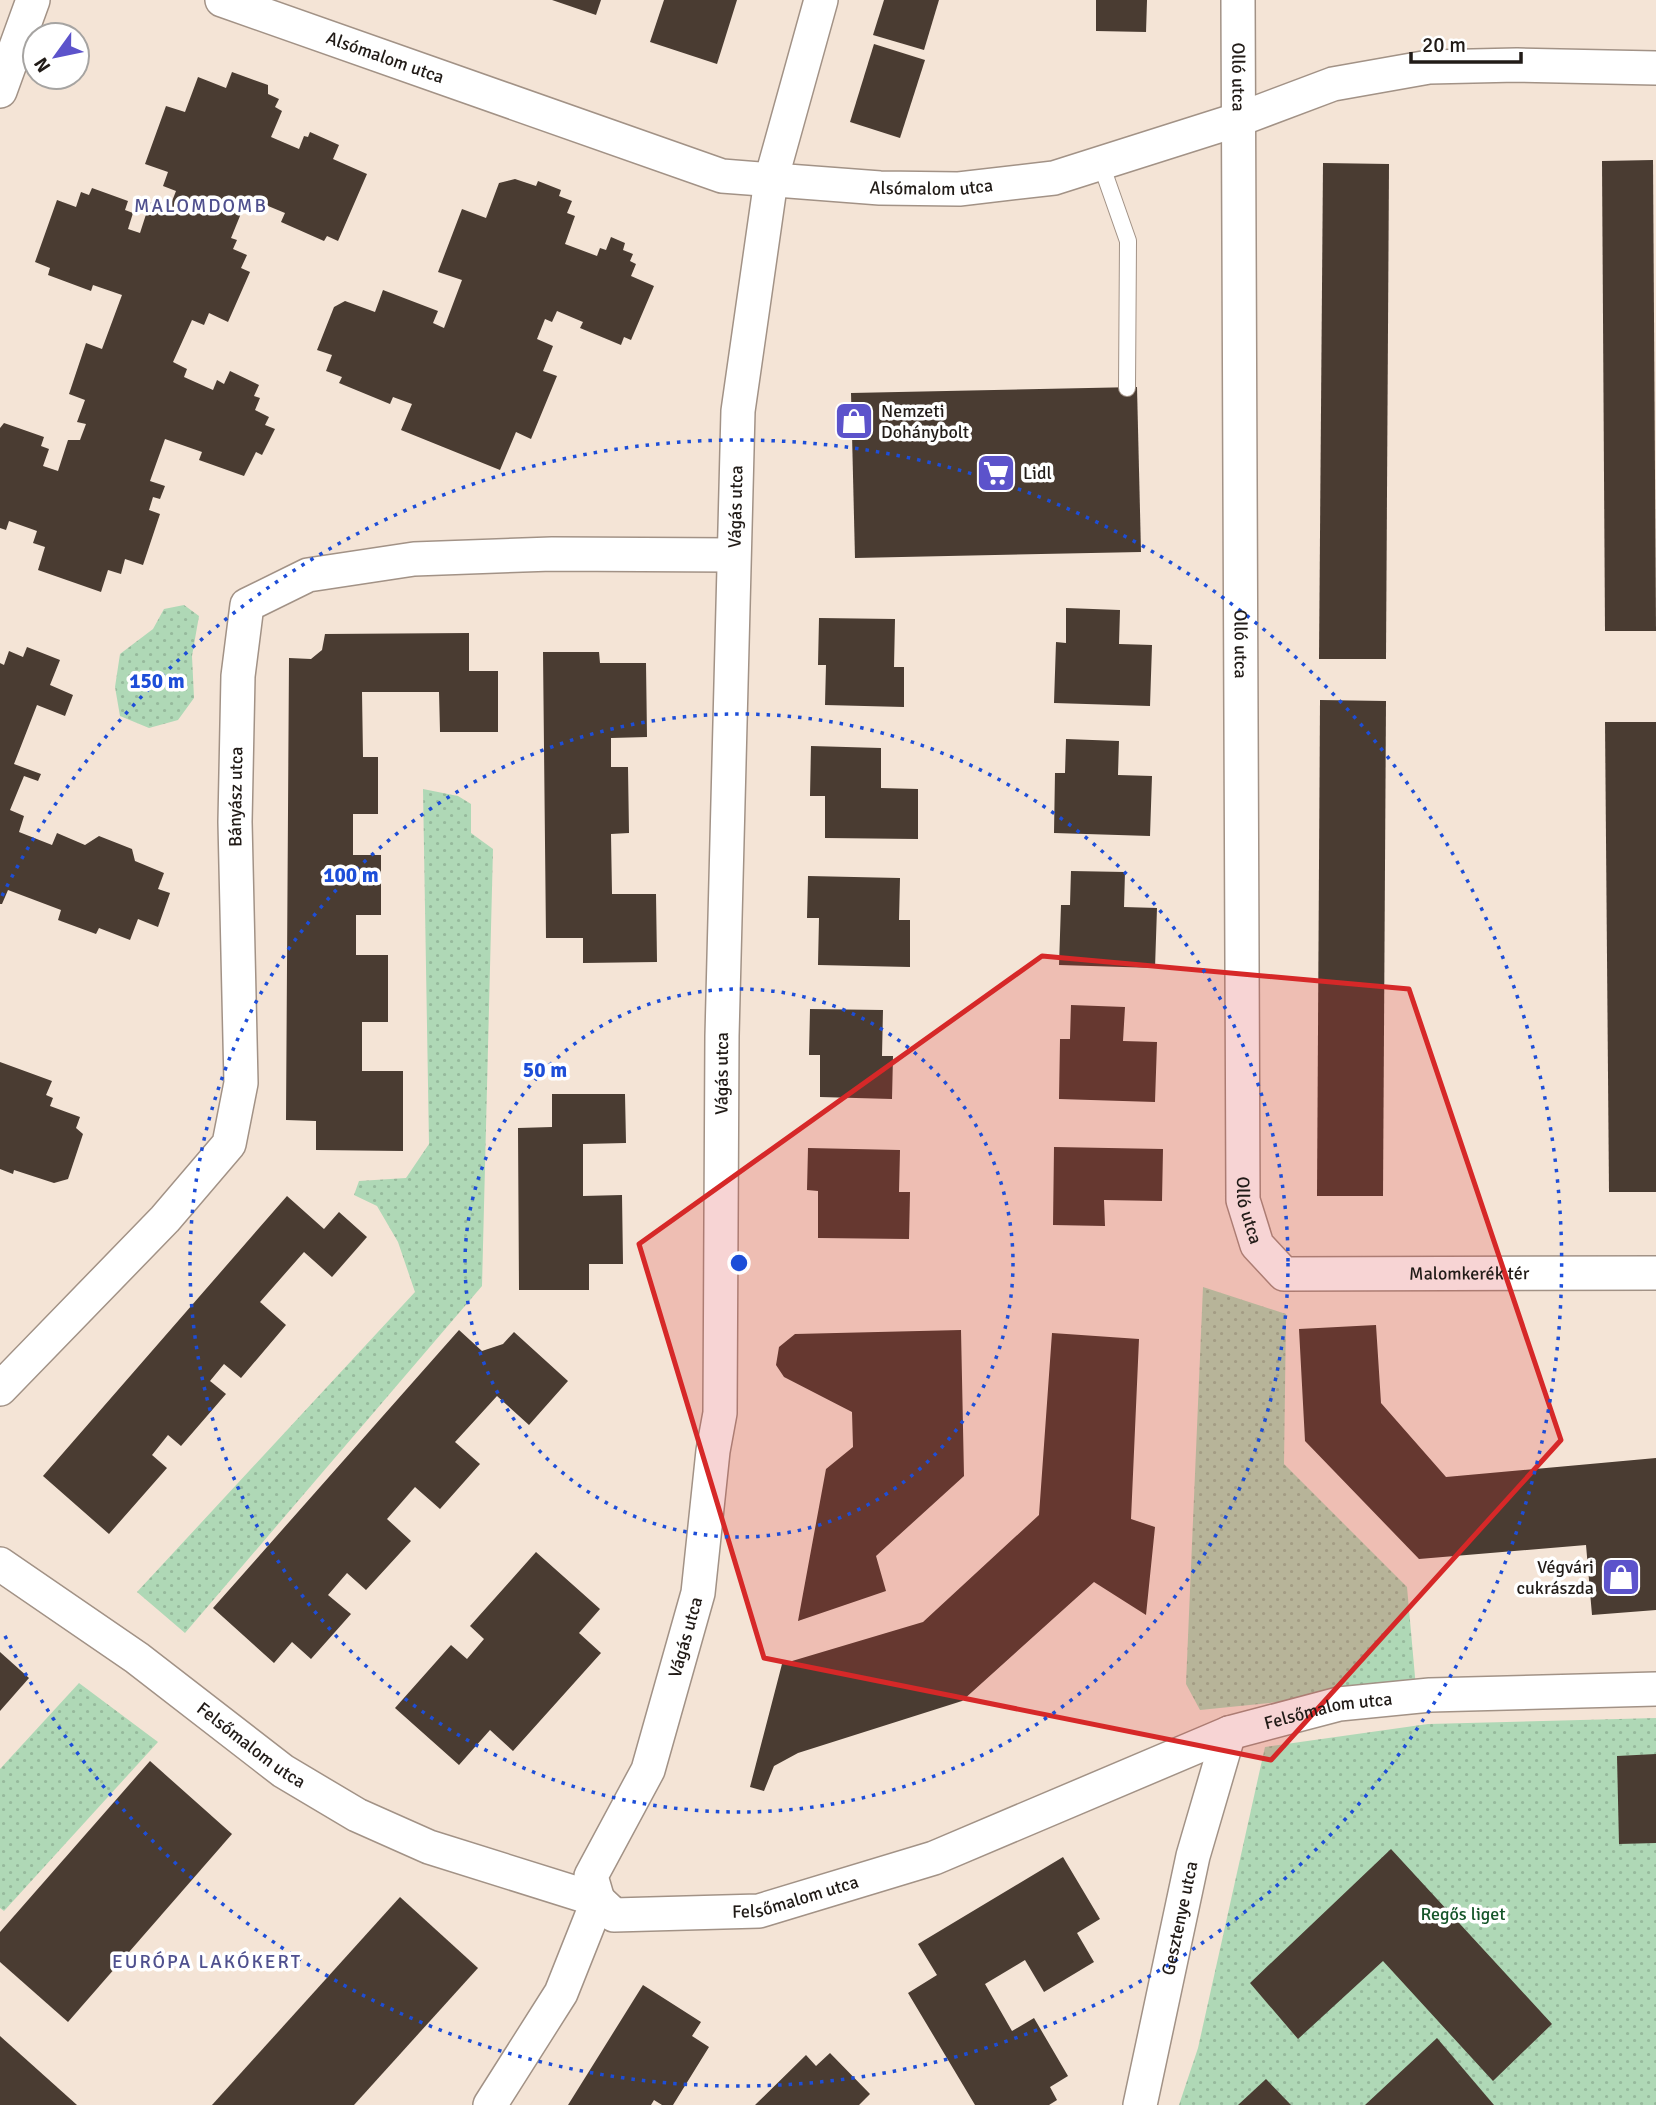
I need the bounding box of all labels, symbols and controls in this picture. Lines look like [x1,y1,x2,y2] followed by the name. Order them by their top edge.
[21,21,91,91] north arrow
[1411,21,1521,65] scale bar
[323,27,447,88] street label: Alsómalom utca
[1422,32,1466,58] text: 20 m
[1227,42,1249,112] street label: Olló utca
[29,53,56,77] text: N
[869,174,994,200] street label: Alsómalom utca
[134,194,268,218] district label: MALOMDOMB
[833,400,875,442] shop icon: Nemzeti Dohánybolt
[881,400,969,443] place label: Nemzeti Dohánybolt
[975,452,1017,494] supermarket icon: Lidl
[1023,462,1052,484] place label: Lidl
[723,465,748,548] street label: Vágás utca
[1230,609,1252,679] street label: Olló utca
[129,668,185,694] text: 150 m
[224,746,248,847] street label: Bányász utca
[323,862,379,888] text: 100 m
[711,1032,733,1115] street label: Vágás utca
[523,1057,567,1083] text: 50 m
[1232,1176,1267,1247] street label: Olló utca
[727,1251,751,1275] centre of rings
[1409,1262,1530,1285] street label: Malomkerék tér
[1517,1556,1594,1599] place label: Végvári cukrászda
[1600,1556,1642,1598] shop icon: Végvári cukrászda
[664,1594,707,1680] street label: Vágás utca
[1262,1688,1393,1734] street label: Felsőmalom utca
[192,1697,310,1793] street label: Felsőmalom utca
[1157,1859,1203,1977] street label: Gesztenye utca
[732,1870,861,1923] street label: Felsőmalom utca
[1420,1903,1506,1925] park label: Regős liget
[112,1950,302,1974] district label: EURÓPA LAKÓKERT

